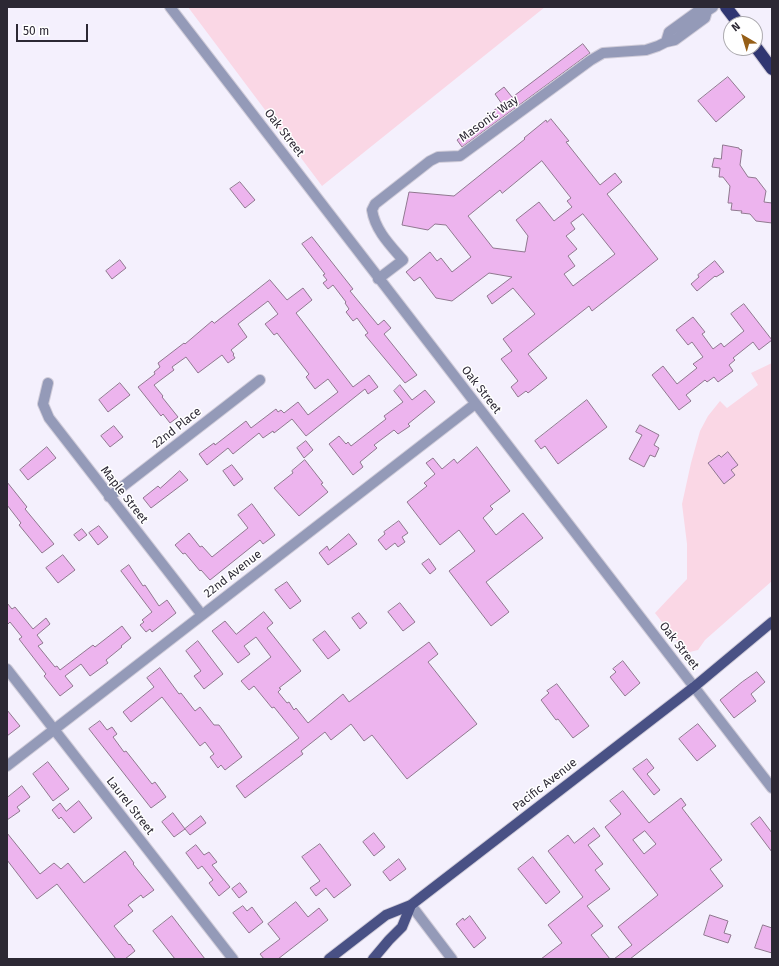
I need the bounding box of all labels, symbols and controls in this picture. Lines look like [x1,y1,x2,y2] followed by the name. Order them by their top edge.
[18,16,90,42] scale bar
[723,16,763,56] north arrow
[729,20,743,34] text: N
[23,24,49,38] text: 50 m
[457,93,521,145] street label: Masonic Way
[261,106,307,160] street label: Oak Street
[458,363,504,417] street label: Oak Street
[150,404,204,452] street label: 22nd Place
[97,463,151,527] street label: Maple Street
[201,547,265,601] street label: 22nd Avenue
[656,619,702,673] street label: Oak Street
[510,755,580,815] street label: Pacific Avenue
[103,774,157,838] street label: Laurel Street

